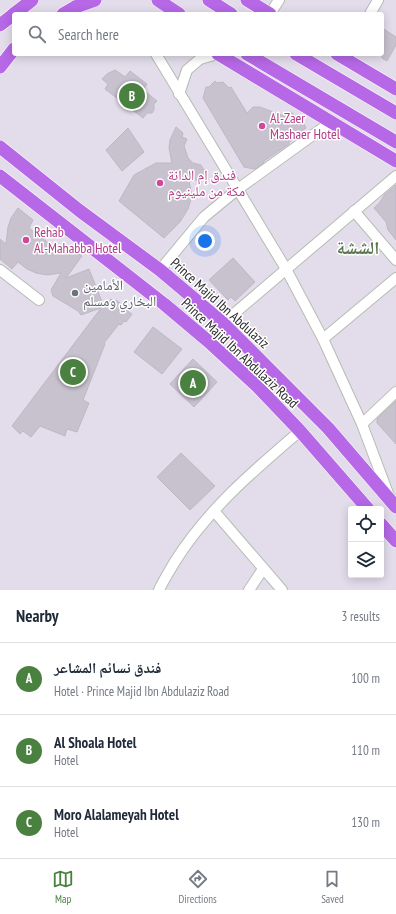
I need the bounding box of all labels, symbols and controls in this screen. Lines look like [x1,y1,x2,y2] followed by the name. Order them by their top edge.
[12,12,384,56] search box
[26,23,48,45] icon: search
[58,25,119,44] text: Search here
[119,81,145,111] pin: B
[270,109,341,143] place label: Al-Zaer Mashaer Hotel
[257,121,267,131] marker: Al-Zaer Mashaer Hotel
[168,166,245,201] place label: فندق إم الدانة مكة من ملينيوم
[155,178,165,188] marker: فندق إم الدانة مكة من ملينيوم
[34,223,122,257] place label: Rehab Al-Mahabba Hotel
[195,231,215,251] your location
[21,235,31,245] marker: Rehab Al-Mahabba Hotel
[337,236,379,259] district label: الششة
[167,254,273,352] street label: Prince Majid Ibn Abdulaziz
[83,276,156,313] place label: الأمامين البخاري ومسلم
[70,288,80,298] marker: الأمامين البخاري ومسلم
[178,294,302,412] street label: Prince Majid Ibn Abdulaziz Road
[60,357,86,387] pin: C
[180,368,206,398] pin: A
[348,506,384,578] map controls
[348,506,384,542] button: locate
[348,542,384,578] button: layers
[16,605,59,627] text: Nearby
[341,608,380,625] text: 3 results
[54,658,162,677] text: فندق نسائم المشاعر
[26,670,32,687] text: A
[351,670,380,687] text: 100 m
[54,683,229,700] text: Hotel · Prince Majid Ibn Abdulaziz Road
[54,733,136,752] text: Al Shoala Hotel
[26,742,32,759] text: B
[351,742,380,759] text: 110 m
[54,752,78,769] text: Hotel
[54,805,179,824] text: Moro Alalameyah Hotel
[26,814,32,831] text: C
[351,814,380,831] text: 130 m
[54,824,78,841] text: Hotel
[52,868,74,906] tab: Map
[179,868,217,906] tab: Directions
[321,868,344,906] tab: Saved

